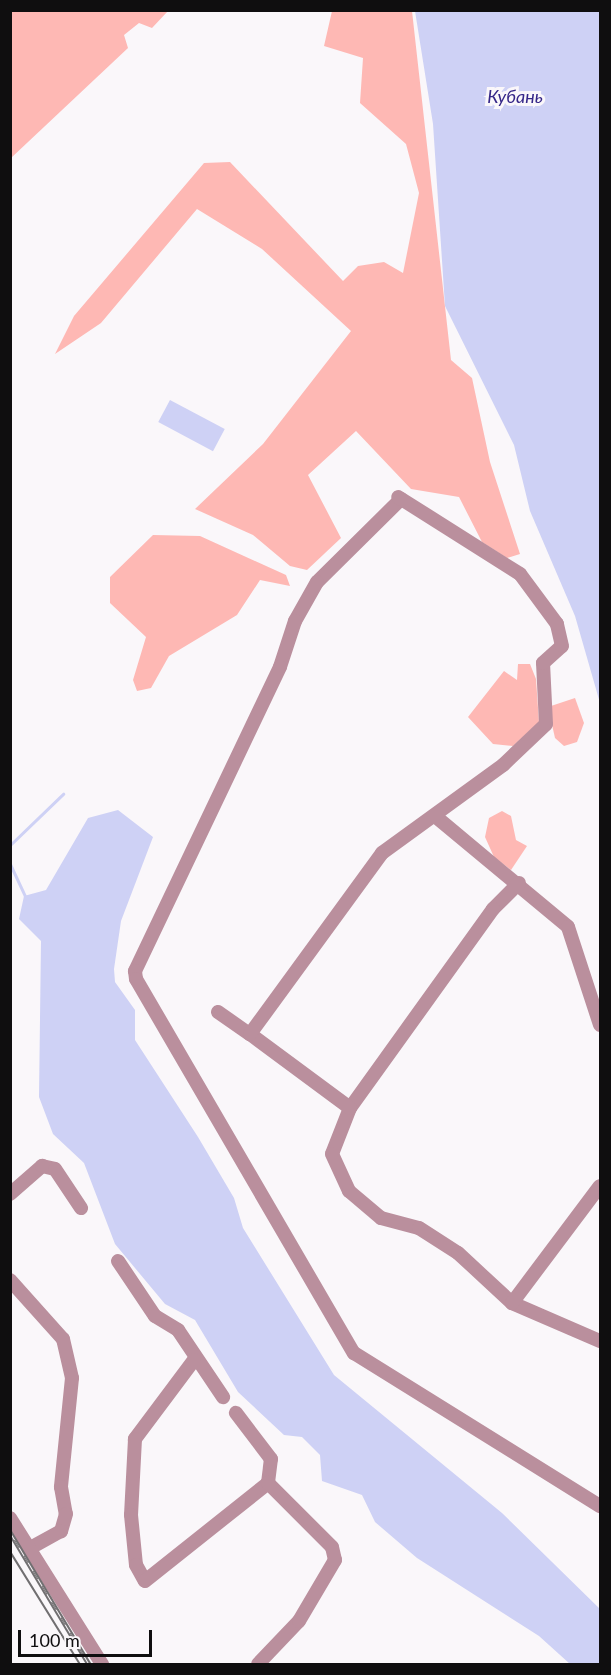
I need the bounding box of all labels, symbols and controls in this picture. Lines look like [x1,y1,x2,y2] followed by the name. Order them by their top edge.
[487,85,543,107] water label: Кубань
[21,1618,154,1656] scale bar
[29,1629,80,1651] text: 100 m

